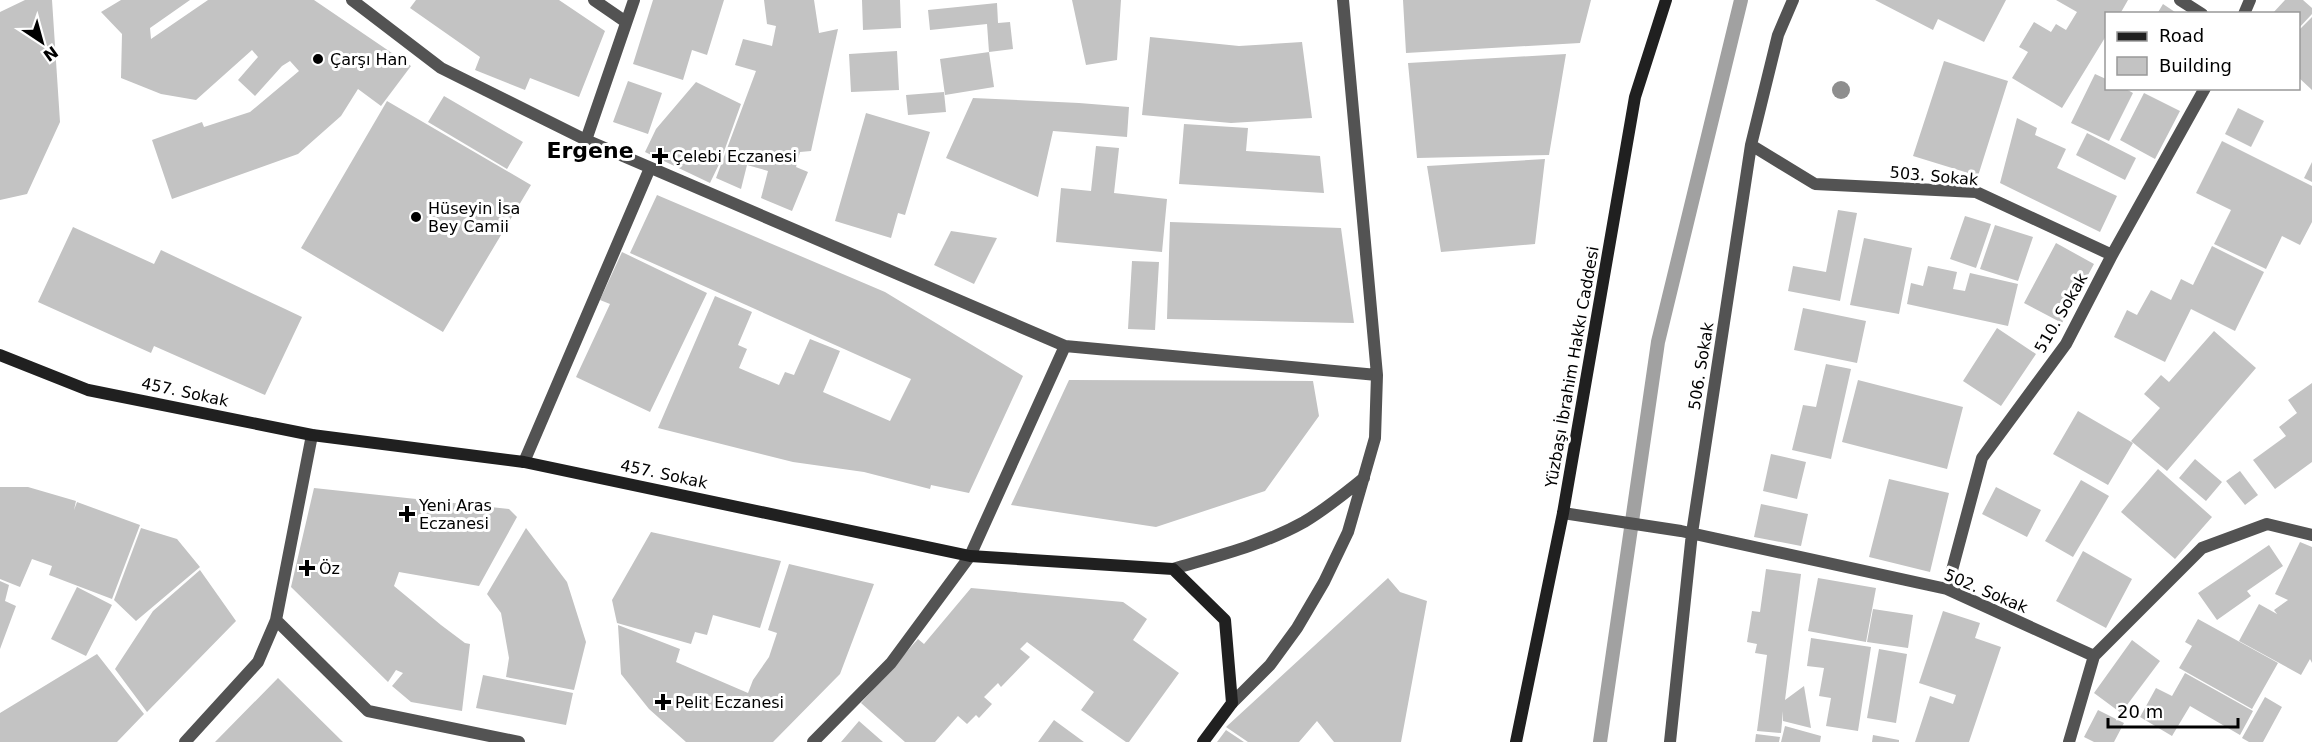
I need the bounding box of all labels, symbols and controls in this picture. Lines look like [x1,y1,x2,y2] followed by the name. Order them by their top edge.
[12,12,72,72] north arrow
[2105,12,2300,90] legend
[2159,25,2204,46] text: Road
[40,42,62,65] text: N
[330,50,407,69] place label: Çarşı Han
[311,52,325,66] marker: Çarşı Han
[2159,55,2232,76] text: Building
[546,138,634,163] district label: Ergene
[672,147,797,166] place label: Çelebi Eczanesi
[653,149,667,163] marker: Çelebi Eczanesi
[1889,163,1980,189] street label: 503. Sokak
[428,199,520,236] place label: Hüseyin İsa Bey Camii
[409,210,423,224] marker: Hüseyin İsa Bey Camii
[1541,245,1603,490] street label: Yüzbaşı İbrahim Hakkı Caddesi
[2031,269,2092,356] street label: 510. Sokak
[1685,320,1717,411] street label: 506. Sokak
[140,373,231,411] street label: 457. Sokak
[619,455,710,493] street label: 457. Sokak
[418,496,492,533] place label: Yeni Aras Eczanesi
[400,507,414,521] marker: Yeni Aras Eczanesi
[319,559,340,578] place label: Öz
[300,561,314,575] marker: Öz
[1941,565,2031,617] street label: 502. Sokak
[2108,691,2238,729] scale bar
[675,693,784,712] place label: Pelit Eczanesi
[656,695,670,709] marker: Pelit Eczanesi
[2117,701,2163,722] text: 20 m

